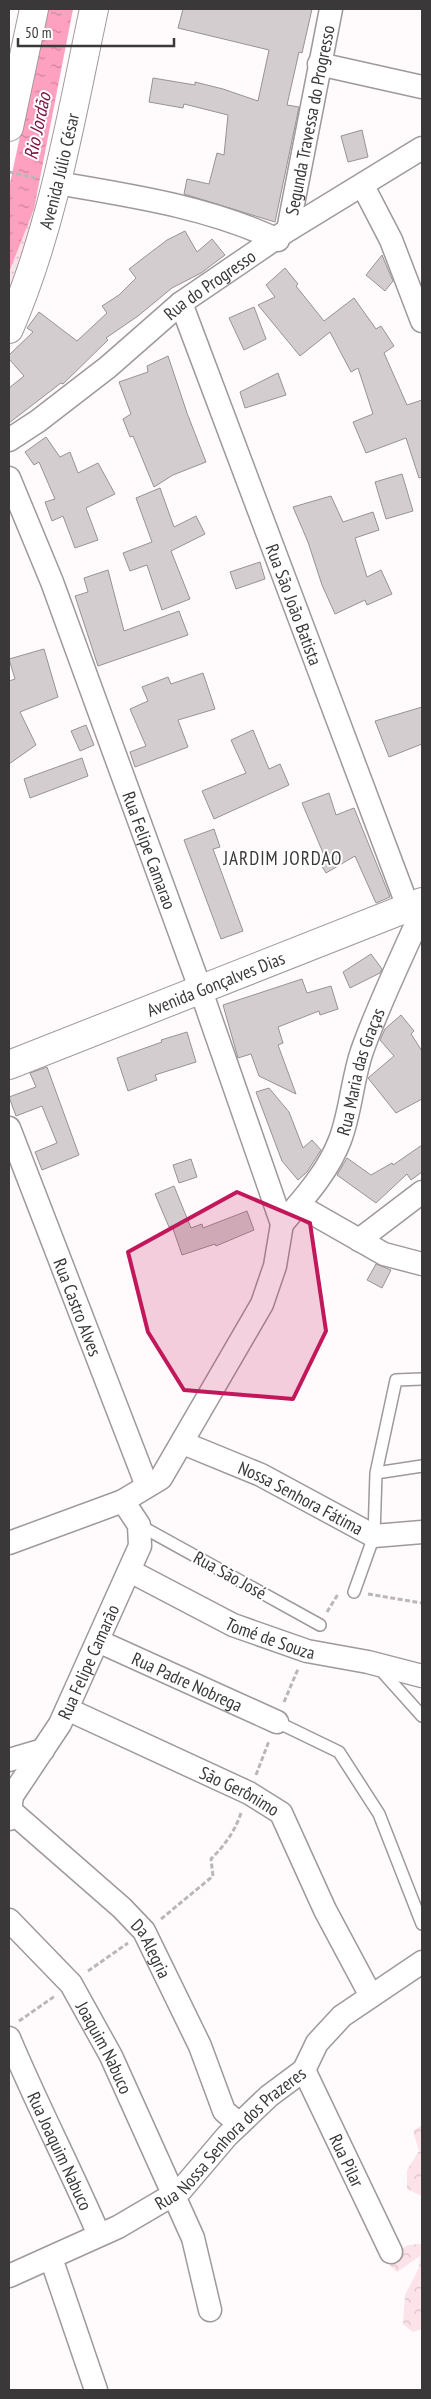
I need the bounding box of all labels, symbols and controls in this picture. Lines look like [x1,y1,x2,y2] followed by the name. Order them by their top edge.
[18,15,174,47] scale bar
[25,23,51,42] text: 50 m
[280,23,339,217] street label: Segunda Travessa do Progresso
[18,89,56,162] water label: Rio Jordão
[33,111,84,231] street label: Avenida Júlio César
[158,244,260,325] street label: Rua do Progresso
[261,541,328,668] street label: Rua São João Batista
[118,788,182,912] street label: Rua Felipe Camarao
[223,846,342,870] district label: JARDIM JORDAO
[143,946,288,1021] street label: Avenida Gonçalves Dias
[331,1004,389,1138] street label: Rua Maria das Graças
[49,1255,107,1359] street label: Rua Castro Alves
[235,1456,367,1540] street label: Nossa Senhora Fátima
[190,1546,270,1604] street label: Rua São José
[52,1600,124,1723] street label: Rua Felipe Camarão
[222,1612,317,1664] street label: Tomé de Souza
[128,1646,246,1716] street label: Rua Padre Nobrega
[196,1760,284,1821] street label: São Gerônimo
[127,1914,177,1982] street label: Da Alegria
[71,1996,138,2097] street label: Joaquim Nabuco
[150,2061,310,2214] street label: Rua Nossa Senhora dos Prazeres
[23,2088,98,2214] street label: Rua Joaquim Nabuco
[325,2130,370,2190] street label: Rua Pilar

